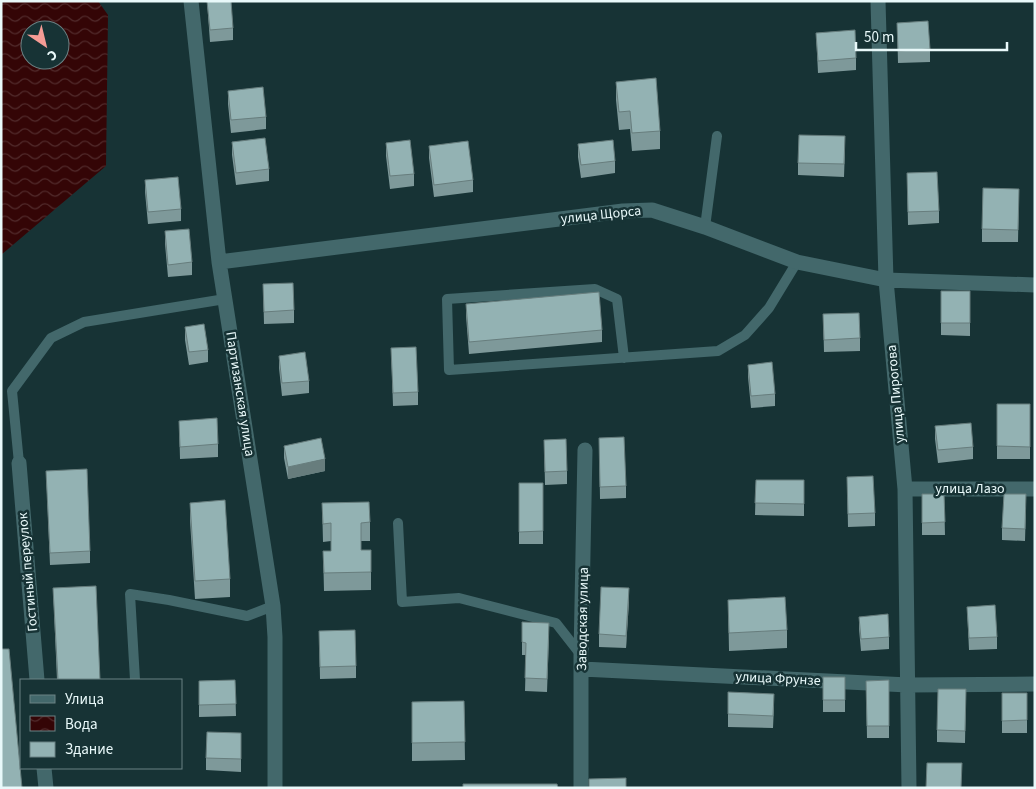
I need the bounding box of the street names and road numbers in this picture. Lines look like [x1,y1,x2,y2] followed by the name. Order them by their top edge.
[560,201,642,229] street label: улица Щорса
[220,330,260,458] street label: Партизанская улица
[882,344,910,444] street label: улица Пирогова
[935,479,1005,499] street label: улица Лазо
[13,512,43,632] street label: Гостиный переулок
[572,567,594,671] street label: Заводская улица
[735,667,821,691] street label: улица Фрунзе

